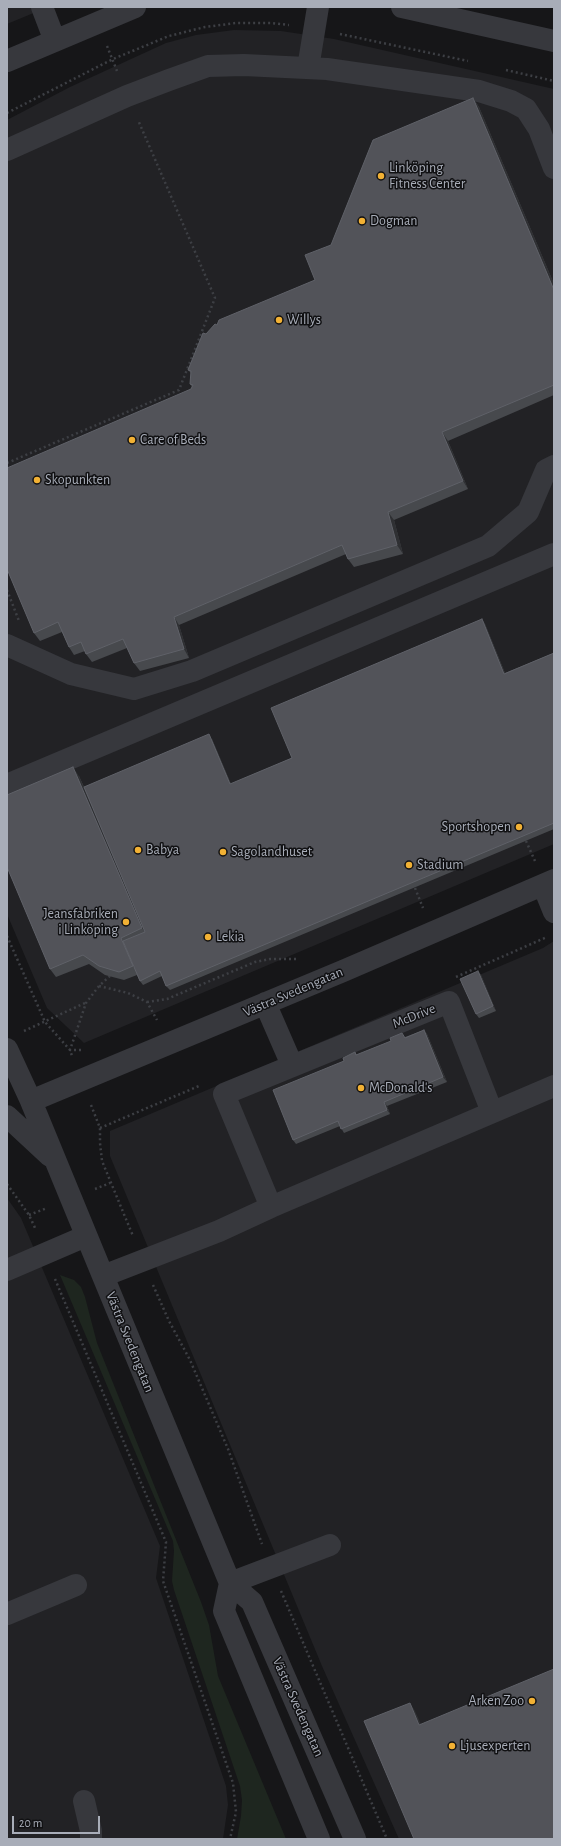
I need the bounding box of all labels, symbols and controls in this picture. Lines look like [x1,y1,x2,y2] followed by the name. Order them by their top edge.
[389,160,465,192] place label: Linköping Fitness Center
[376,171,386,181] marker: Linköping Fitness Center
[370,213,417,229] place label: Dogman
[357,216,367,226] marker: Dogman
[287,312,321,328] place label: Willys
[274,315,284,325] marker: Willys
[140,432,206,448] place label: Care of Beds
[127,435,137,445] marker: Care of Beds
[45,472,110,488] place label: Skopunkten
[32,475,42,485] marker: Skopunkten
[441,819,511,835] place label: Sportshopen
[514,822,524,832] marker: Sportshopen
[146,842,179,858] place label: Babya
[231,844,312,860] place label: Sagolandhuset
[133,845,143,855] marker: Babya
[218,847,228,857] marker: Sagolandhuset
[417,857,463,873] place label: Stadium
[404,860,414,870] marker: Stadium
[43,906,118,938] place label: Jeansfabriken i Linköping
[121,917,131,927] marker: Jeansfabriken i Linköping
[216,929,244,945] place label: Lekia
[203,932,213,942] marker: Lekia
[240,963,346,1021] street label: Västra Svedengatan
[390,1000,438,1032] street label: McDrive
[369,1080,432,1096] place label: McDonald's
[356,1083,366,1093] marker: McDonald's
[102,1289,158,1395] street label: Västra Svedengatan
[269,1655,327,1759] street label: Västra Svedengatan
[469,1693,524,1709] place label: Arken Zoo
[527,1696,537,1706] marker: Arken Zoo
[460,1738,530,1754] place label: Ljusexperten
[447,1741,457,1751] marker: Ljusexperten
[14,1808,102,1834] scale bar
[19,1817,42,1829] text: 20 m

